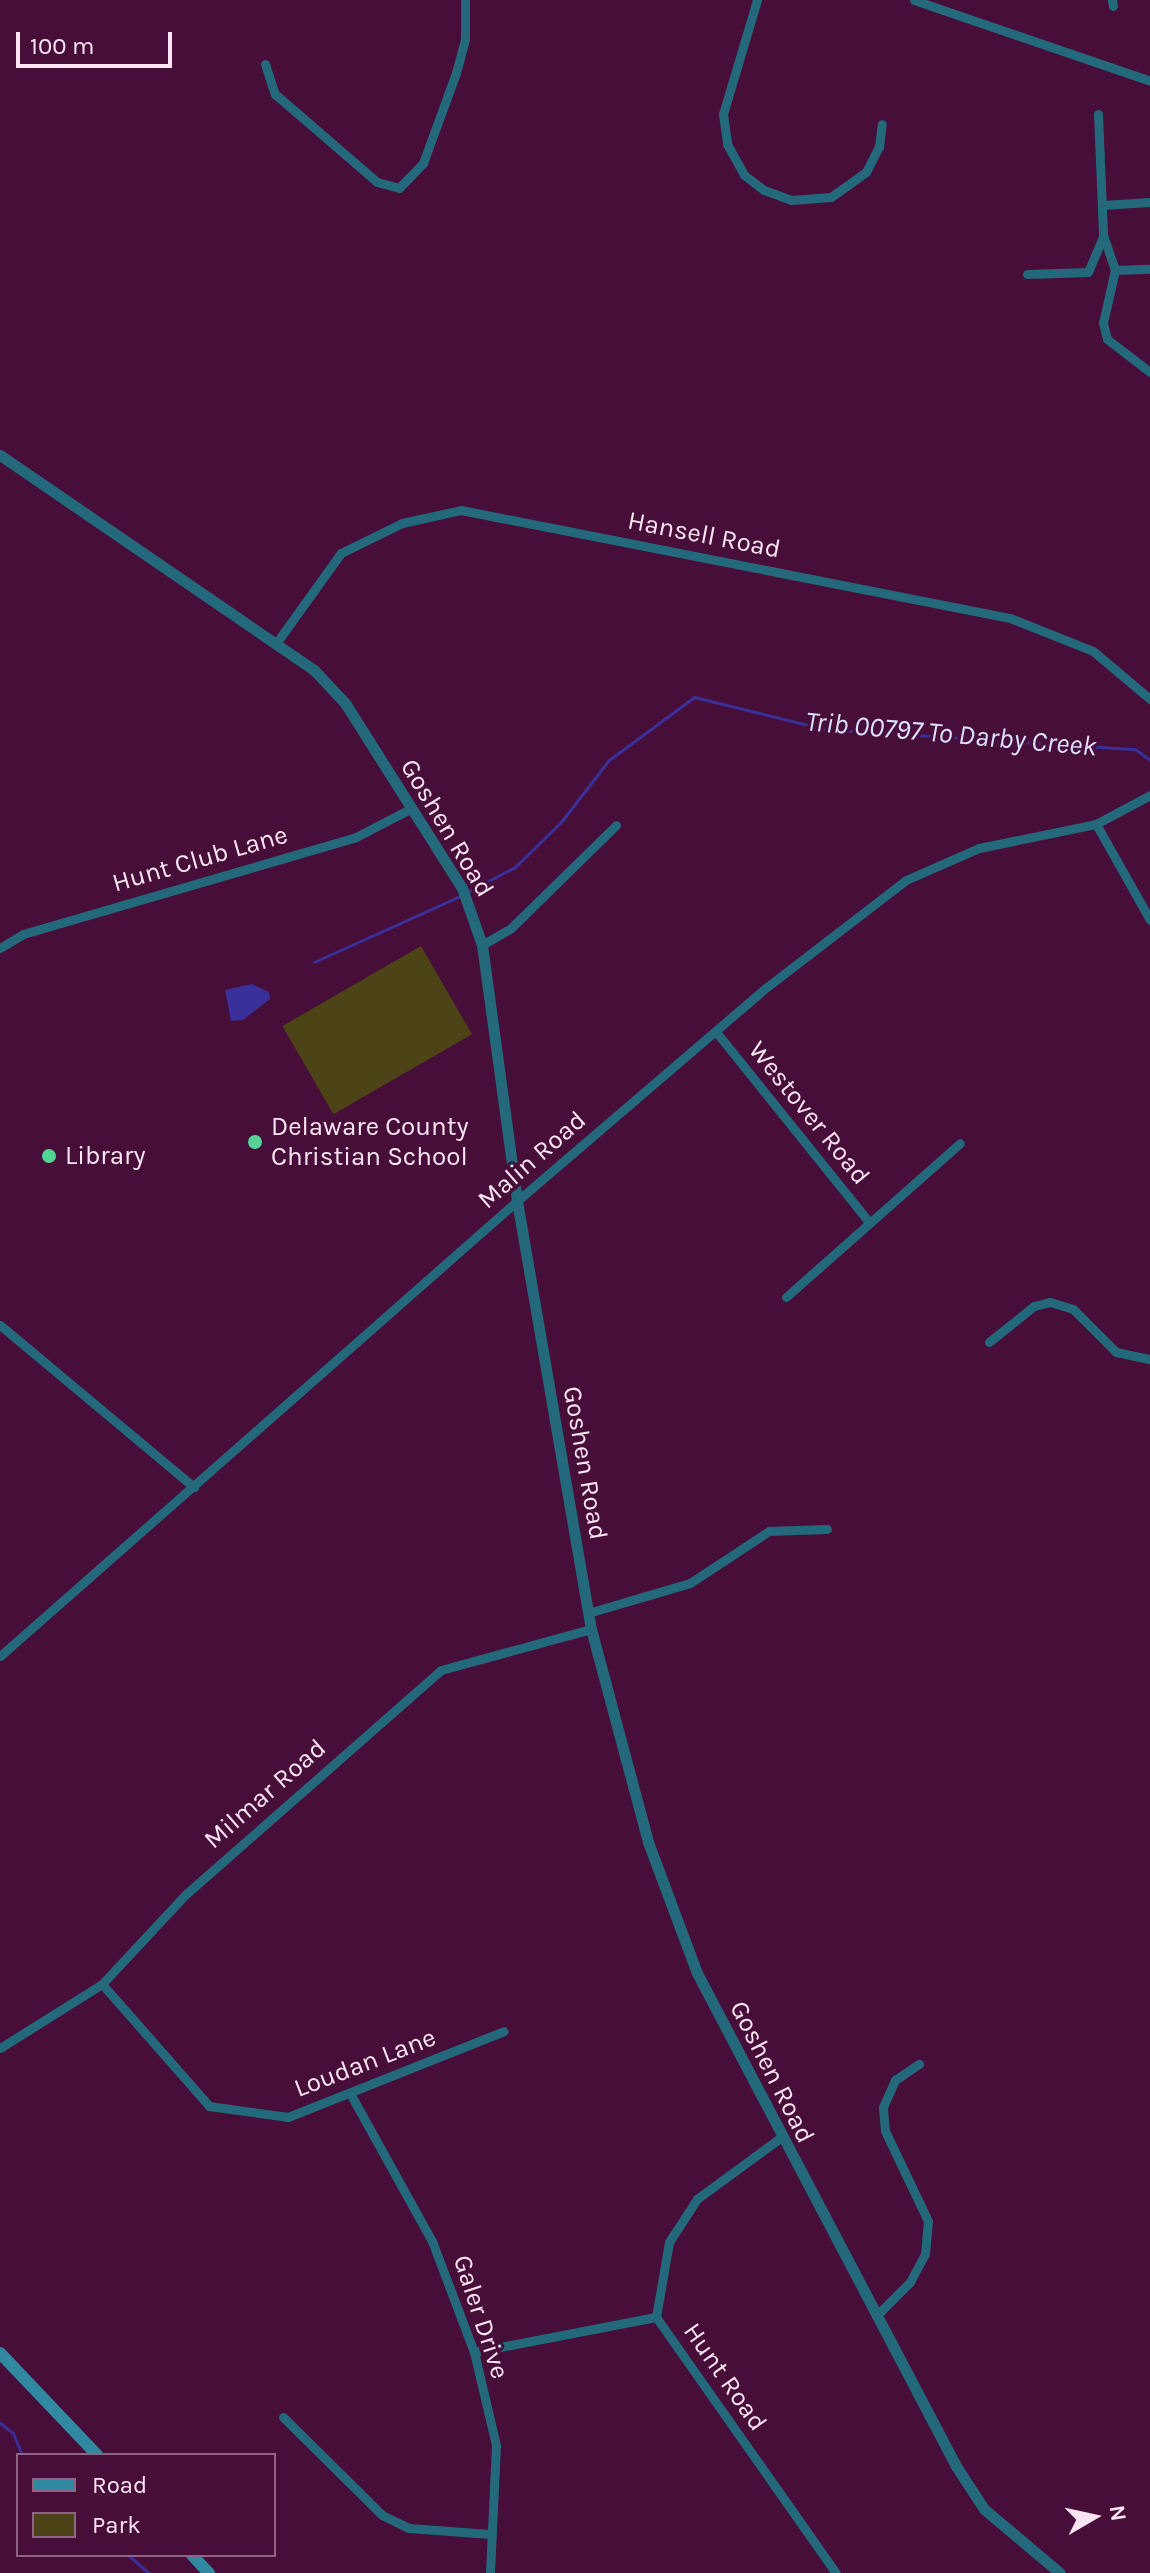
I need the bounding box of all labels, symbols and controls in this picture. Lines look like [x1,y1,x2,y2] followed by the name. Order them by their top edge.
[20,16,176,66] scale bar
[30,32,95,60] text: 100 m
[625,505,783,565] street label: Hansell Road
[804,705,1098,763] water label: Trib 00797 To Darby Creek
[394,753,500,903] street label: Goshen Road
[109,819,291,899] street label: Hunt Club Lane
[742,1035,876,1191] street label: Westover Road
[472,1105,592,1215] street label: Malin Road
[271,1111,469,1172] place label: Delaware County Christian School
[246,1133,264,1151] marker: Delaware County Christian School
[65,1140,146,1172] place label: Library
[40,1147,58,1165] marker: Library
[556,1384,614,1542] street label: Goshen Road
[198,1733,332,1855] street label: Milmar Road
[723,1996,821,2148] street label: Goshen Road
[290,2022,440,2104] street label: Loudan Lane
[446,2251,516,2383] street label: Galer Drive
[676,2317,774,2437] street label: Hunt Road
[16,2453,276,2557] legend
[92,2471,147,2499] text: Road
[1054,2477,1134,2557] north arrow
[1104,2503,1132,2523] text: N
[92,2511,141,2539] text: Park

